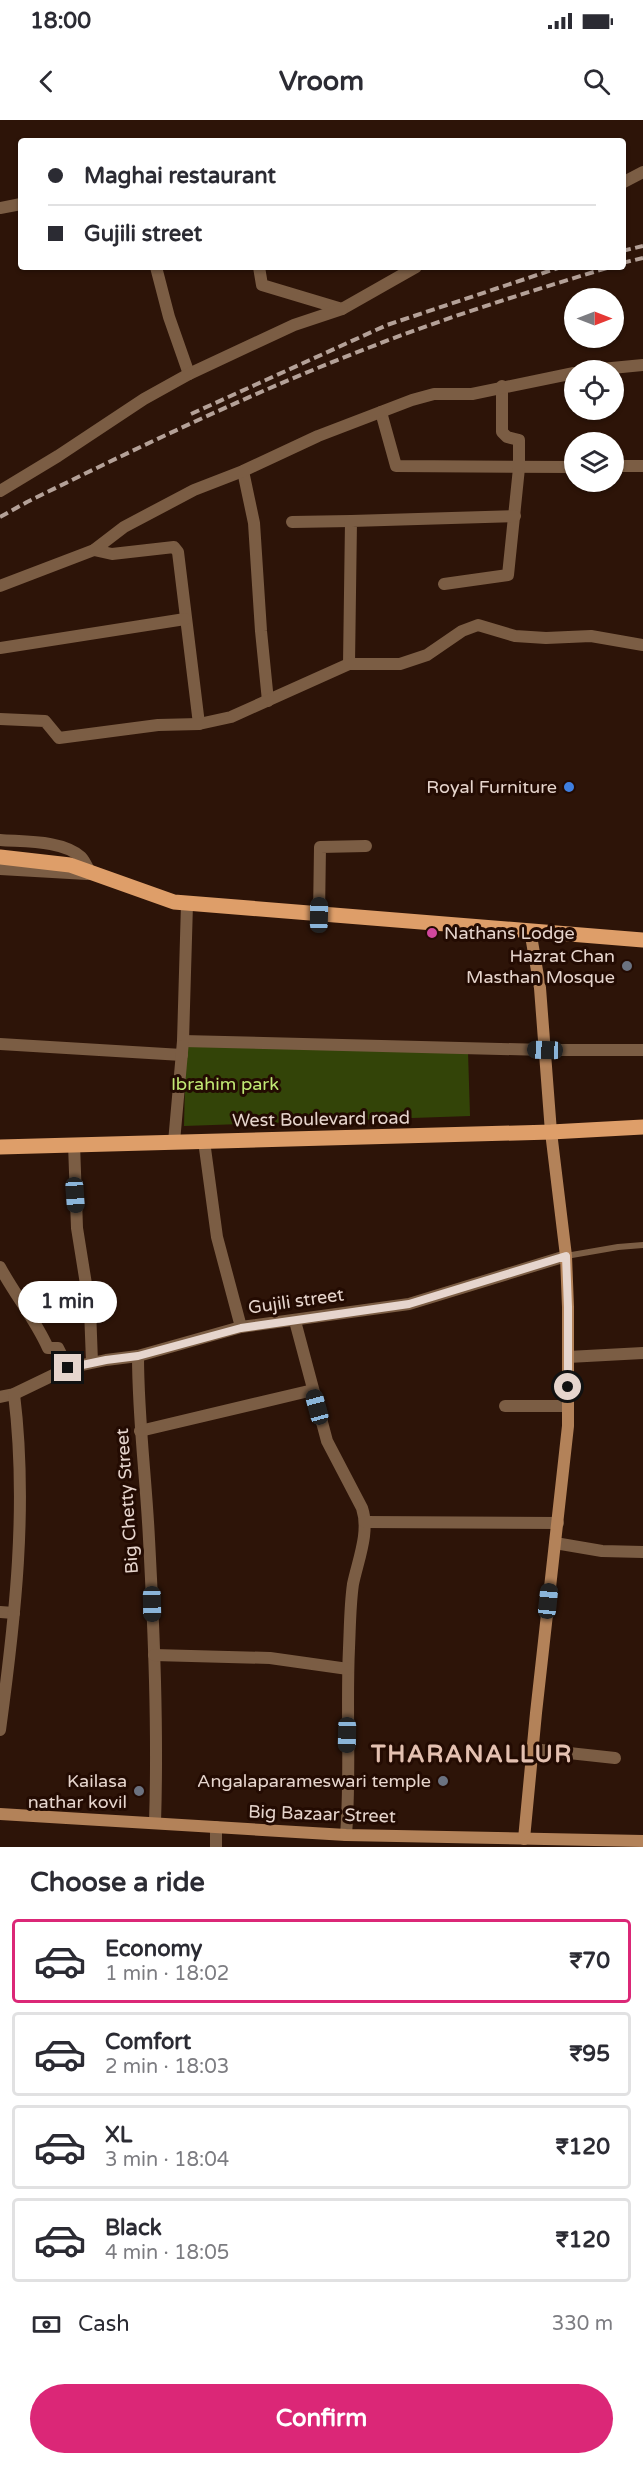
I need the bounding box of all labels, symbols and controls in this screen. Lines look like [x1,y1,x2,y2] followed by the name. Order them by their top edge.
[30,8,91,34] text: 18:00
[30,65,63,98] icon: back
[279,65,364,98] text: Vroom
[580,65,613,98] icon: search
[84,163,276,189] text: Maghai restaurant
[84,221,202,247] text: Gujili street
[564,288,624,348] north arrow
[564,288,624,492] map controls
[564,360,624,420] button: locate
[564,432,624,492] button: layers
[426,776,557,798] place label: Royal Furniture
[562,780,576,794] marker: Royal Furniture
[310,897,328,933] car
[444,922,575,944] place label: Nathans Lodge
[425,926,439,940] marker: Nathans Lodge
[466,945,615,988] place label: Hazrat Chan Masthan Mosque
[620,959,634,973] marker: Hazrat Chan Masthan Mosque
[527,1040,563,1060] car
[171,1073,279,1095] park label: Ibrahim park
[232,1106,410,1132] street label: West Boulevard road
[65,1176,85,1214] car
[19,1281,118,1323] callout: 1 min
[247,1283,345,1319] street label: Gujili street
[41,1290,94,1314] text: 1 min
[54,1354,81,1381] route end
[554,1373,581,1400] route start
[304,1387,330,1427] car
[111,1427,143,1575] street label: Big Chetty Street
[537,1582,559,1620] car
[143,1586,161,1622] car
[338,1717,356,1753] car
[370,1740,573,1769] district label: THARANALLUR
[28,1770,127,1813] place label: Kailasa nathar kovil
[197,1770,431,1792] place label: Angalaparameswari temple
[436,1774,450,1788] marker: Angalaparameswari temple
[132,1784,146,1798] marker: Kailasa nathar kovil
[248,1800,396,1828] street label: Big Bazaar Street
[30,1866,205,1899] text: Choose a ride
[33,1934,87,1988] icon: car
[105,1936,202,1962] text: Economy
[569,1948,610,1974] text: ₹70
[105,1962,229,1986] text: 1 min · 18:02
[33,2027,87,2081] icon: car
[105,2029,191,2055] text: Comfort
[569,2041,610,2067] text: ₹95
[105,2055,229,2079] text: 2 min · 18:03
[33,2120,87,2174] icon: car
[105,2122,132,2148] text: XL
[556,2134,610,2160] text: ₹120
[105,2148,229,2172] text: 3 min · 18:04
[33,2213,87,2267] icon: car
[105,2215,162,2241] text: Black
[556,2227,610,2253] text: ₹120
[105,2241,229,2265] text: 4 min · 18:05
[30,2308,63,2341] icon: cash
[78,2311,130,2337] text: Cash
[552,2312,613,2336] text: 330 m
[30,2384,613,2453] button: Confirm

